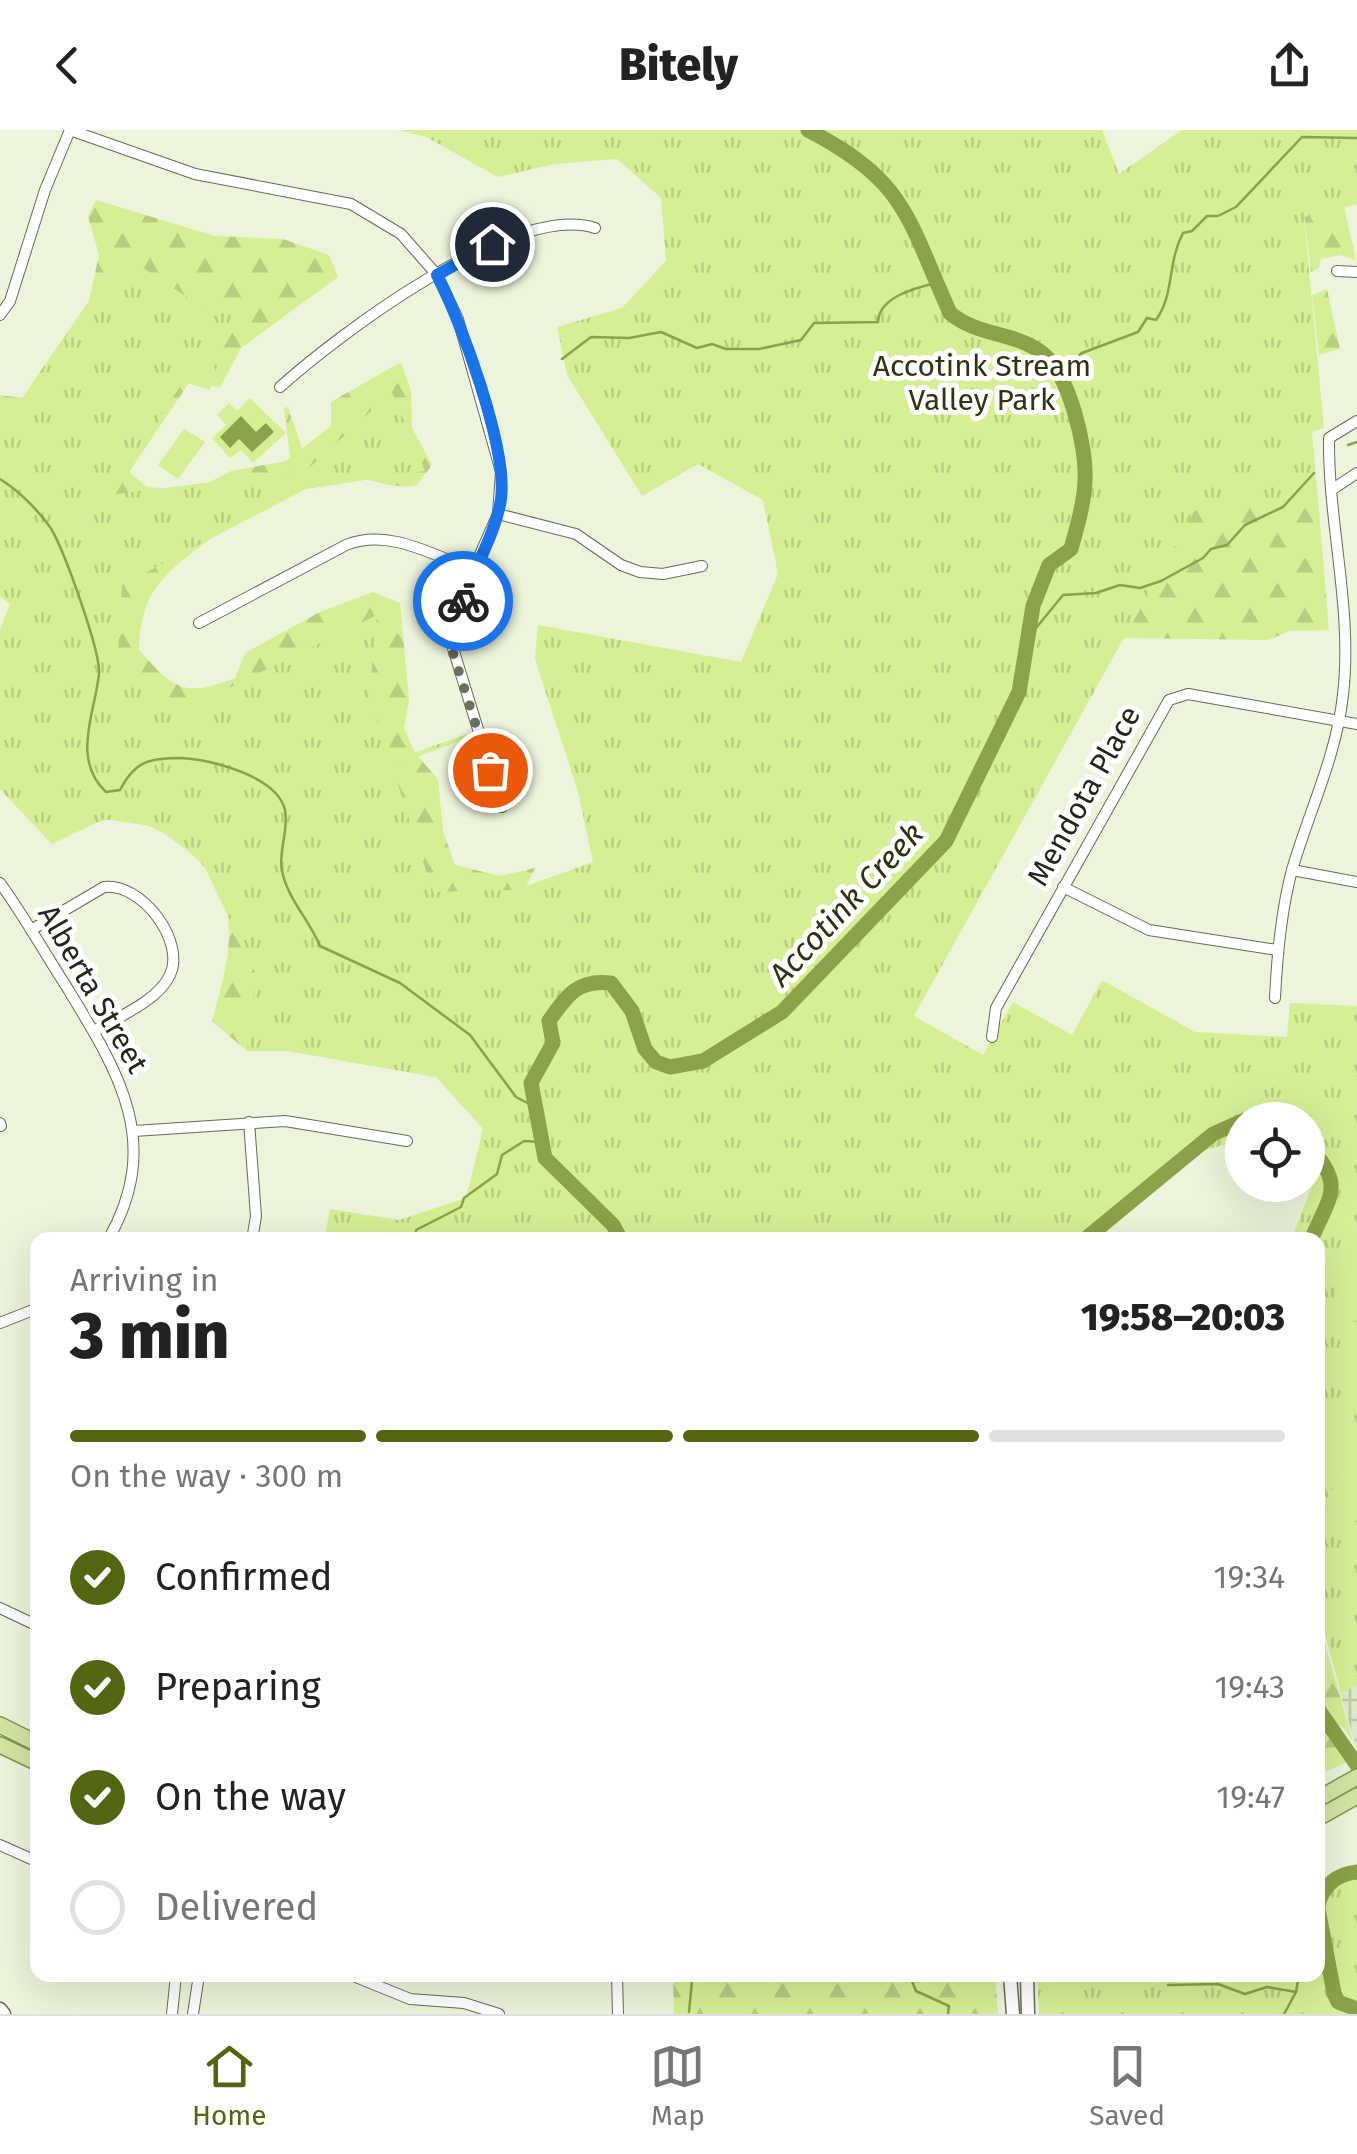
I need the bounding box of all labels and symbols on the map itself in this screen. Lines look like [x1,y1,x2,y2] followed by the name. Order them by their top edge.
[450,202,535,287] pin
[873,348,1091,418] park label: Accotink Stream Valley Park
[413,551,513,651] courier
[1020,700,1148,892] street label: Mendota Place
[448,728,533,813] pin
[759,815,931,995] water label: Accotink Creek
[30,899,156,1080] street label: Alberta Street

